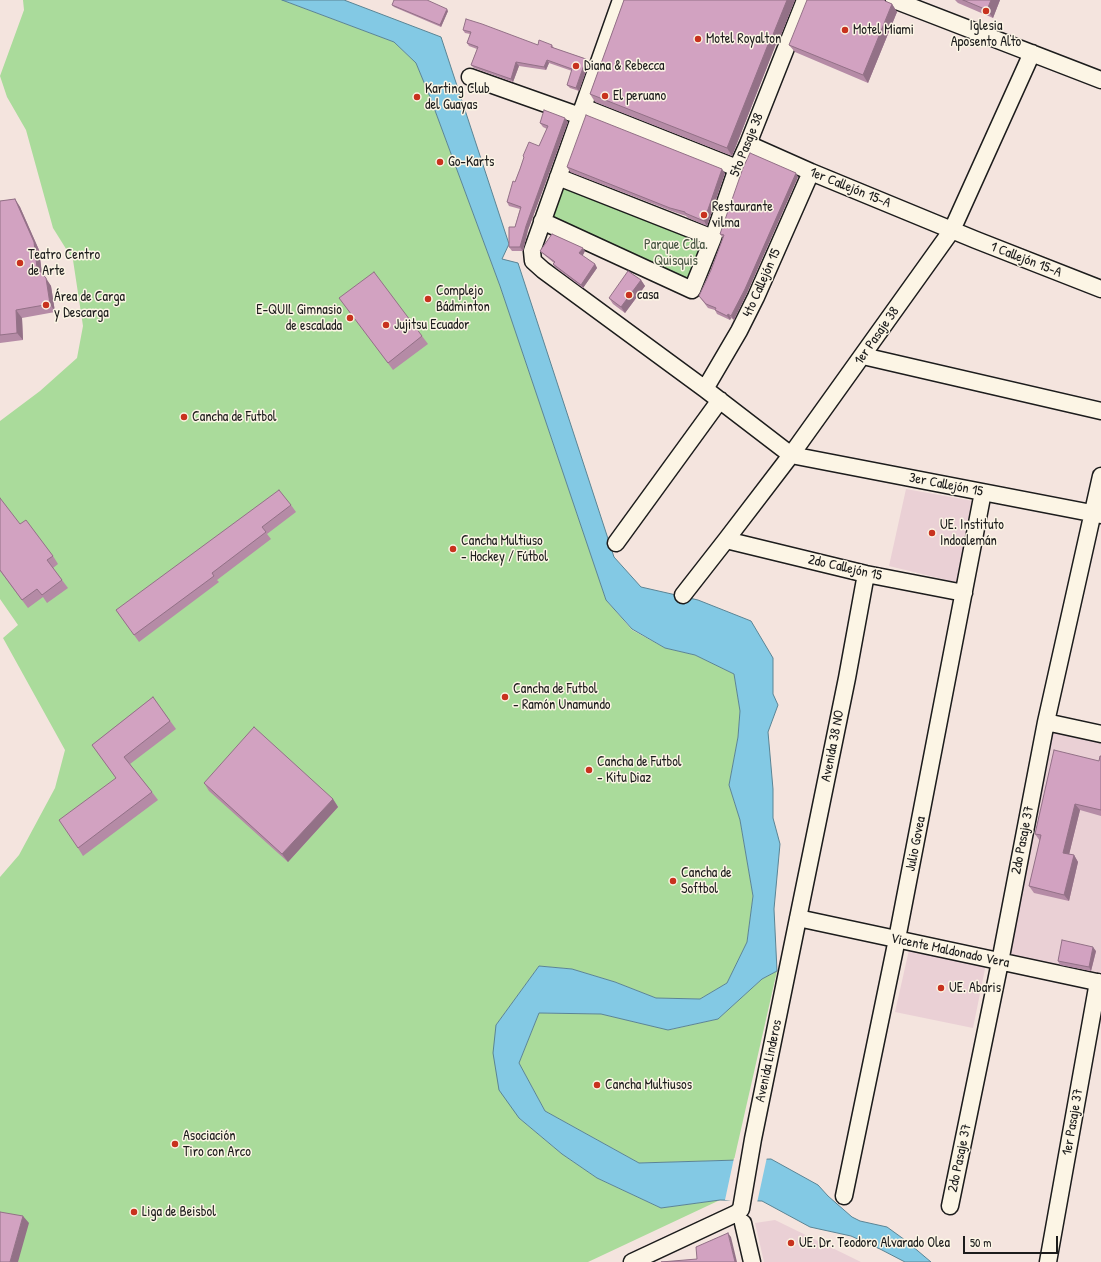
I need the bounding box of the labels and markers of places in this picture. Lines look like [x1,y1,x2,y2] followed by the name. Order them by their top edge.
[981,6,991,16] marker: Iglesia Aposento Alto
[951,18,1021,50] place label: Iglesia Aposento Alto
[853,22,914,38] place label: Motel Miami
[840,25,850,35] marker: Motel Miami
[706,31,781,47] place label: Motel Royalton
[693,34,703,44] marker: Motel Royalton
[584,58,665,74] place label: Diana & Rebecca
[571,61,581,71] marker: Diana & Rebecca
[425,81,490,114] place label: Karting Club del Guayas
[613,88,666,104] place label: El peruano
[600,91,610,101] marker: El peruano
[412,92,422,102] marker: Karting Club del Guayas
[448,154,494,170] place label: Go-Karts
[435,157,445,167] marker: Go-Karts
[712,199,773,232] place label: Restaurante vilma
[699,210,709,220] marker: Restaurante vilma
[28,247,100,280] place label: Teatro Centro de Arte
[15,258,25,268] marker: Teatro Centro de Arte
[436,283,490,316] place label: Complejo Bádminton
[637,287,659,303] place label: casa
[54,289,125,322] place label: Área de Carga y Descarga
[624,290,634,300] marker: casa
[423,294,433,304] marker: Complejo Bádminton
[41,300,51,310] marker: Área de Carga y Descarga
[256,302,342,334] place label: E-QUIL Gimnasio de escalada
[345,313,355,323] marker: E-QUIL Gimnasio de escalada
[394,317,469,333] place label: Jujitsu Ecuador
[381,320,391,330] marker: Jujitsu Ecuador
[192,409,277,425] place label: Cancha de Futbol
[179,412,189,422] marker: Cancha de Futbol
[940,517,1004,550] place label: UE. Instituto Indoalemán
[927,528,937,538] marker: UE. Instituto Indoalemán
[461,533,548,566] place label: Cancha Multiuso - Hockey / Fútbol
[448,544,458,554] marker: Cancha Multiuso - Hockey / Fútbol
[513,681,610,714] place label: Cancha de Futbol - Ramón Unamundo
[500,692,510,702] marker: Cancha de Futbol - Ramón Unamundo
[597,754,682,786] place label: Cancha de Futbol - Kitu Diaz
[584,765,594,775] marker: Cancha de Futbol - Kitu Diaz
[681,865,732,898] place label: Cancha de Softbol
[668,876,678,886] marker: Cancha de Softbol
[949,980,1001,996] place label: UE. Abaris
[936,983,946,993] marker: UE. Abaris
[605,1077,692,1093] place label: Cancha Multiusos
[592,1080,602,1090] marker: Cancha Multiusos
[183,1128,251,1160] place label: Asociación Tiro con Arco
[170,1139,180,1149] marker: Asociación Tiro con Arco
[142,1204,216,1220] place label: Liga de Beisbol
[129,1207,139,1217] marker: Liga de Beisbol
[799,1235,950,1251] place label: UE. Dr. Teodoro Alvarado Olea
[786,1238,796,1248] marker: UE. Dr. Teodoro Alvarado Olea

